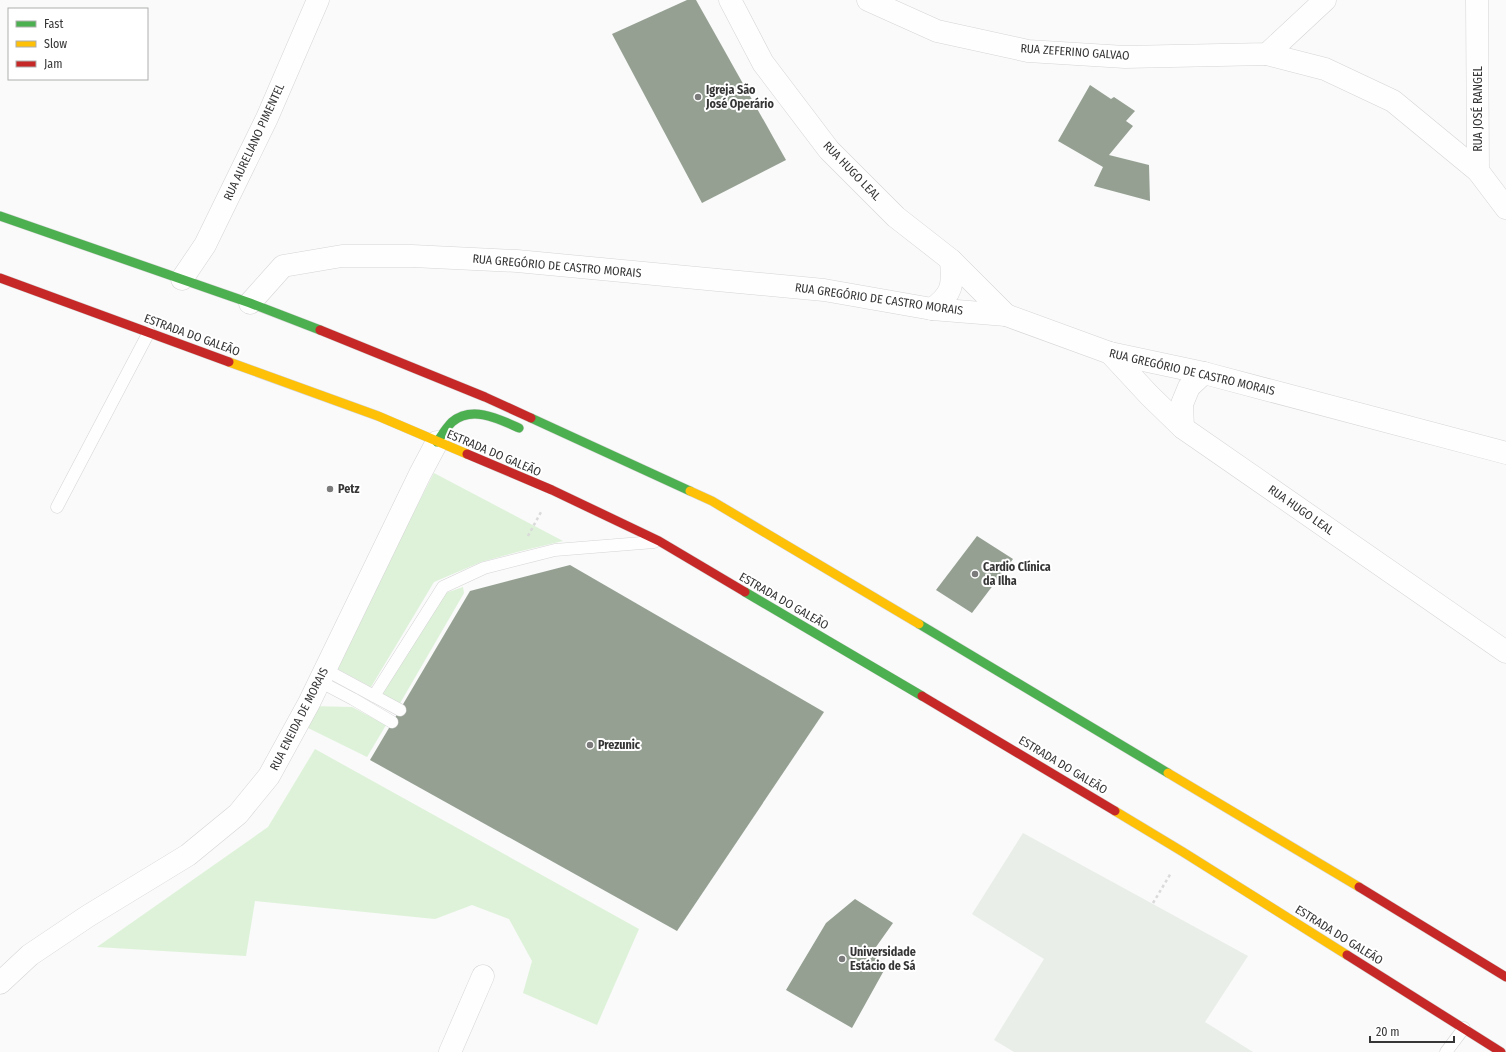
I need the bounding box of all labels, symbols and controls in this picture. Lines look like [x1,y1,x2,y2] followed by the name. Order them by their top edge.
[8,8,148,80] legend
[44,17,63,31] text: Fast
[44,37,67,51] text: Slow
[1020,41,1130,63] street label: RUA ZEFERINO GALVAO
[44,57,62,71] text: Jam
[1470,65,1485,152] street label: RUA JOSÉ RANGEL
[221,81,288,203] street label: RUA AURELIANO PIMENTEL
[705,83,774,111] place label: Igreja São José Operário
[693,92,703,102] marker: Igreja São José Operário
[820,139,884,204] street label: RUA HUGO LEAL
[472,251,642,280] street label: RUA GREGÓRIO DE CASTRO MORAIS
[794,279,964,318] street label: RUA GREGÓRIO DE CASTRO MORAIS
[142,310,242,359] street label: ESTRADA DO GALEÃO
[1108,345,1276,398] street label: RUA GREGÓRIO DE CASTRO MORAIS
[445,426,544,479] street label: ESTRADA DO GALEÃO
[338,482,360,496] place label: Petz
[1266,482,1337,538] street label: RUA HUGO LEAL
[325,484,335,494] marker: Petz
[983,560,1051,588] place label: Cardio Clínica da Ilha
[737,569,832,632] street label: ESTRADA DO GALEÃO
[970,569,980,579] marker: Cardio Clínica da Ilha
[267,665,331,773] street label: RUA ENEIDA DE MORAIS
[1016,732,1110,797] street label: ESTRADA DO GALEÃO
[598,738,641,752] place label: Prezunic
[585,740,595,750] marker: Prezunic
[1293,902,1386,968] street label: ESTRADA DO GALEÃO
[850,945,916,973] place label: Universidade Estácio de Sá
[837,954,847,964] marker: Universidade Estácio de Sá
[1370,1018,1454,1044] scale bar
[1376,1025,1400,1039] text: 20 m

